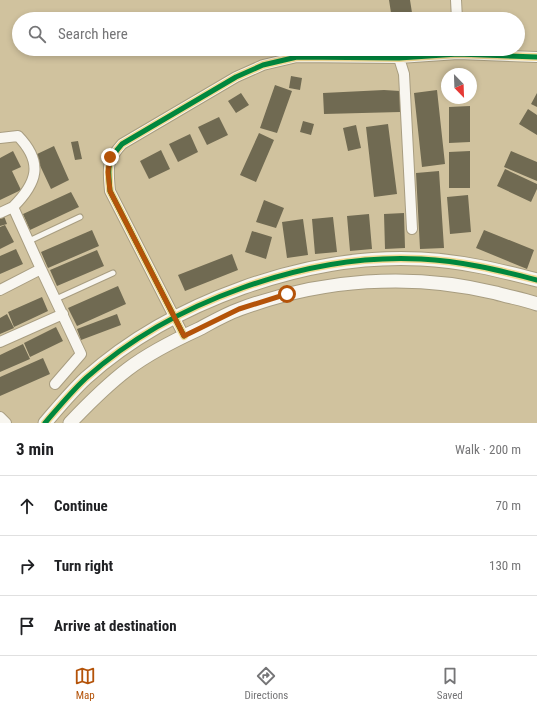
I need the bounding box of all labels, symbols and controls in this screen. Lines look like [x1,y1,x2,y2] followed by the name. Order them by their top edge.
[12,12,525,56] search box
[26,23,48,45] icon: search
[58,25,128,43] text: Search here
[441,68,477,104] north arrow
[101,148,119,166] route end
[278,285,296,303] route start
[16,439,54,459] text: 3 min
[455,442,521,457] text: Walk · 200 m
[16,495,38,517] icon: ahead
[54,497,108,515] text: Continue
[495,498,521,513] text: 70 m
[16,555,38,577] icon: right
[54,557,113,575] text: Turn right
[489,558,521,573] text: 130 m
[16,615,38,637] icon: arrive
[54,617,177,635] text: Arrive at destination
[74,665,96,702] tab: Map
[244,665,288,702] tab: Directions
[437,665,463,702] tab: Saved

